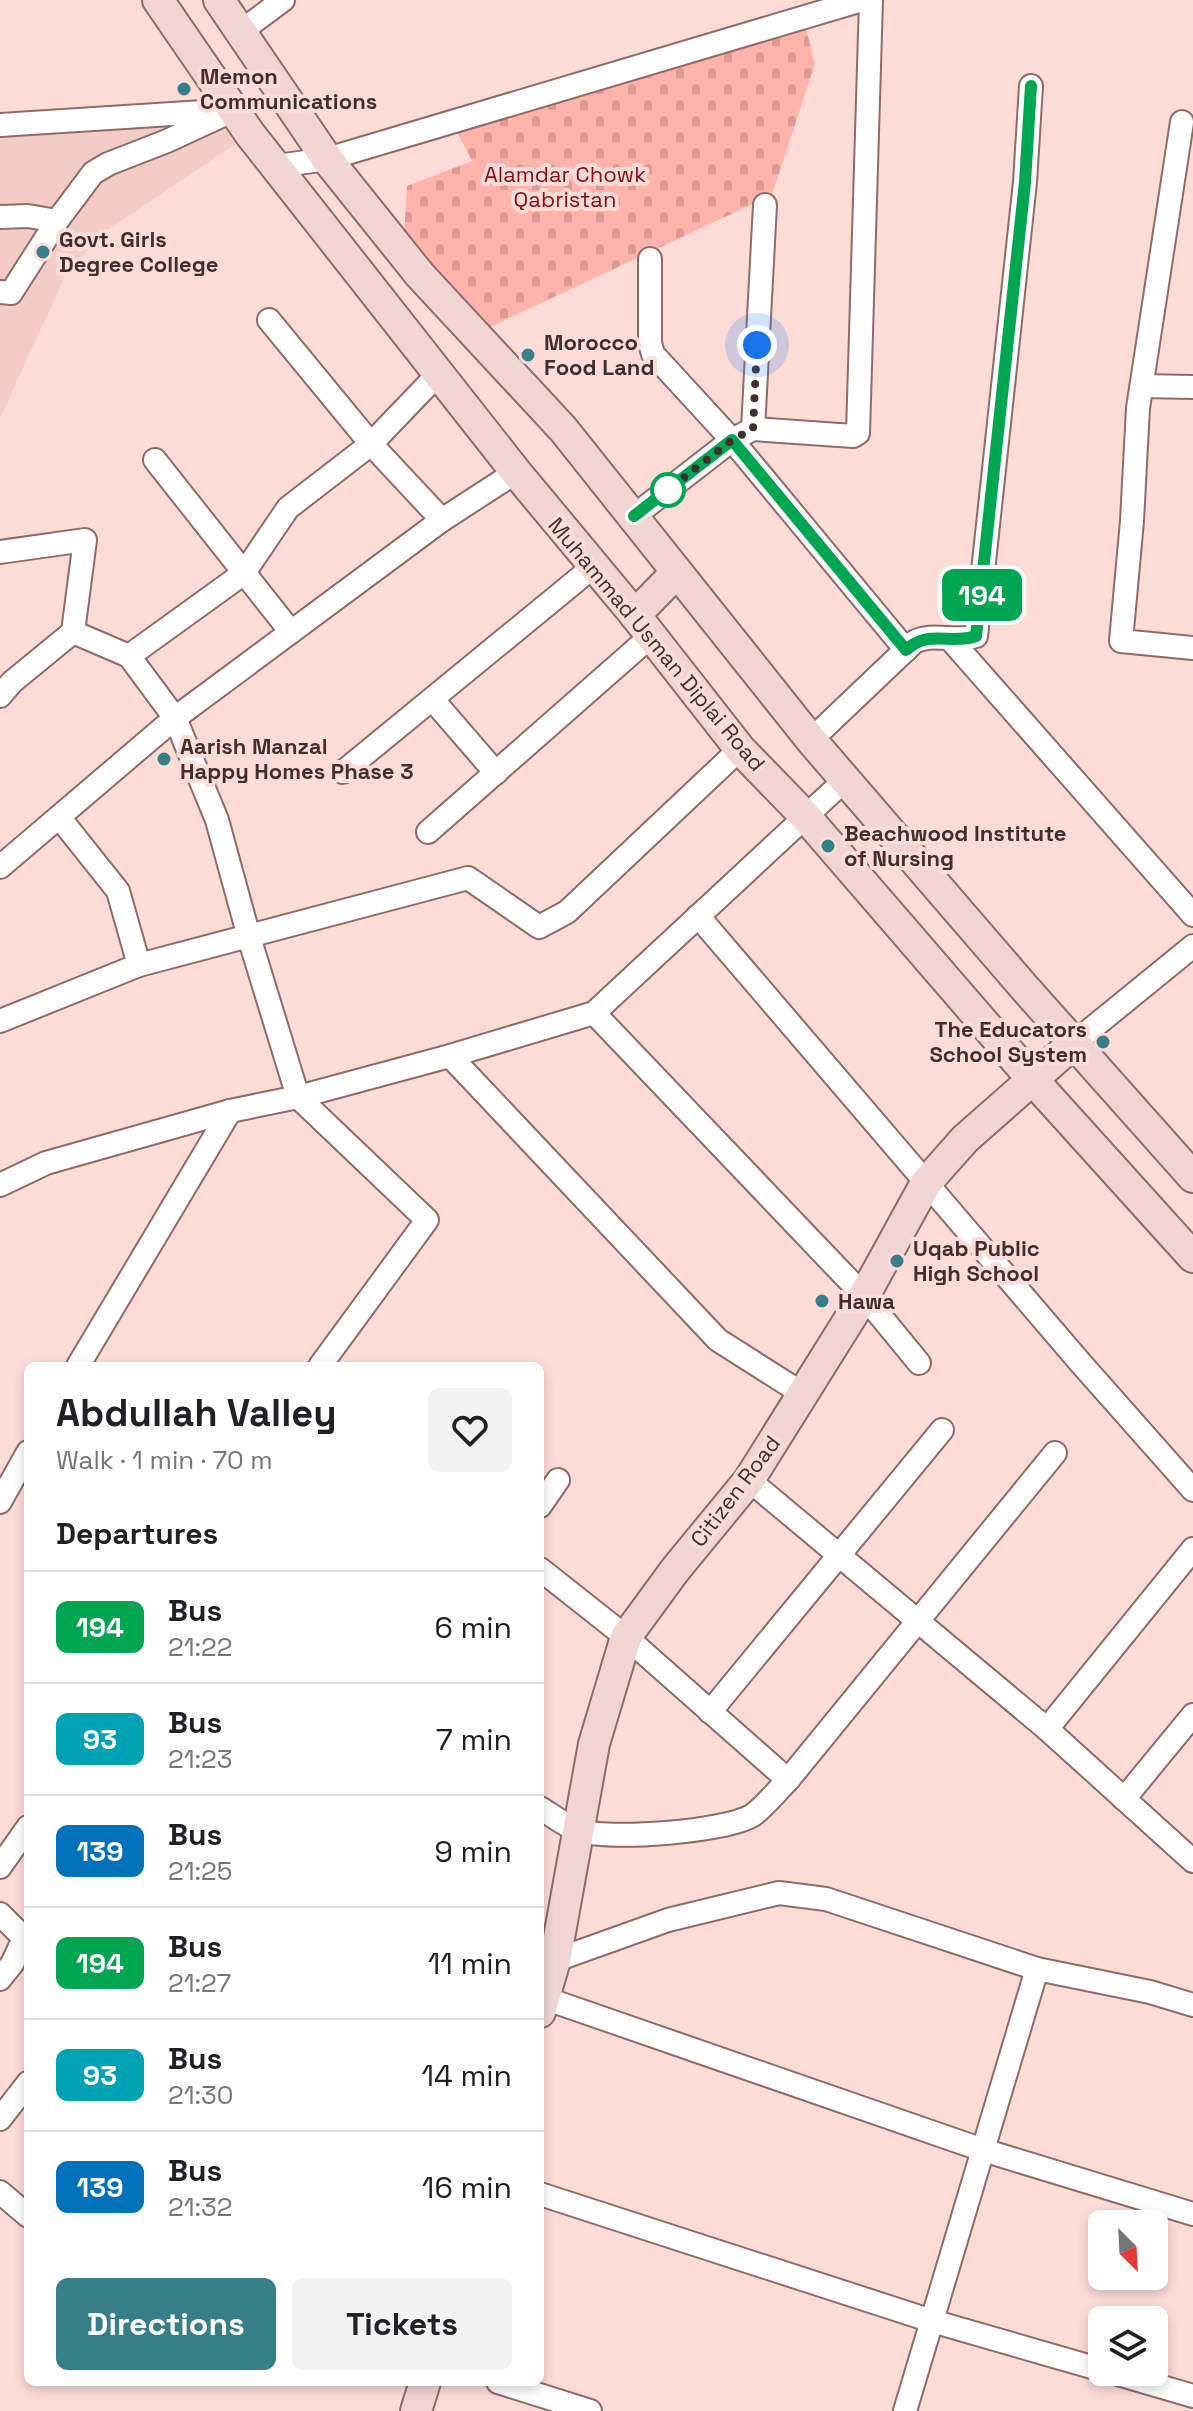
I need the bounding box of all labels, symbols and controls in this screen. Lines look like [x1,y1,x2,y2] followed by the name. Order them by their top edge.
[200,62,377,115] place label: Memon Communications
[175,80,193,98] marker: Memon Communications
[484,160,646,213] park label: Alamdar Chowk Qabristan
[59,225,218,278] place label: Govt. Girls Degree College
[34,243,52,261] marker: Govt. Girls Degree College
[737,325,777,365] your location
[544,328,654,381] place label: Morocco Food Land
[519,346,537,364] marker: Morocco Food Land
[651,473,685,507] unlabelled marker
[543,511,771,777] street label: Muhammad Usman Diplai Road
[936,569,1028,621] line badge: 194
[958,577,1006,613] text: 194
[180,732,414,785] place label: Aarish Manzal Happy Homes Phase 3
[155,750,173,768] marker: Aarish Manzal Happy Homes Phase 3
[844,819,1066,872] place label: Beachwood Institute of Nursing
[819,837,837,855] marker: Beachwood Institute of Nursing
[930,1015,1087,1068] place label: The Educators School System
[1094,1033,1112,1051] marker: The Educators School System
[913,1234,1040,1287] place label: Uqab Public High School
[888,1252,906,1270] marker: Uqab Public High School
[838,1287,895,1315] place label: Hawa
[813,1292,831,1310] marker: Hawa
[428,1388,512,1472] button: heart
[56,1389,337,1437] text: Abdullah Valley
[684,1430,786,1552] street label: Citizen Road
[56,1443,273,1477] text: Walk · 1 min · 70 m
[56,1514,218,1553] text: Departures
[168,1591,222,1630] text: Bus
[434,1608,512,1647] text: 6 min
[76,1609,124,1645] text: 194
[168,1630,232,1664] text: 21:22
[168,1703,222,1742] text: Bus
[436,1720,512,1759] text: 7 min
[83,1721,117,1757] text: 93
[168,1742,232,1776] text: 21:23
[168,1815,222,1854] text: Bus
[434,1832,512,1871] text: 9 min
[77,1833,123,1869] text: 139
[168,1854,232,1888] text: 21:25
[168,1927,222,1966] text: Bus
[428,1944,512,1983] text: 11 min
[76,1945,124,1981] text: 194
[168,1966,231,2000] text: 21:27
[168,2039,222,2078] text: Bus
[421,2056,512,2095] text: 14 min
[83,2057,117,2093] text: 93
[168,2078,234,2112] text: 21:30
[168,2151,222,2190] text: Bus
[422,2168,512,2207] text: 16 min
[77,2169,123,2205] text: 139
[168,2190,233,2224] text: 21:32
[1088,2210,1168,2290] north arrow
[1088,2210,1168,2386] map controls
[56,2278,276,2370] button: Directions
[292,2278,512,2370] button: Tickets
[1088,2306,1168,2386] button: layers

